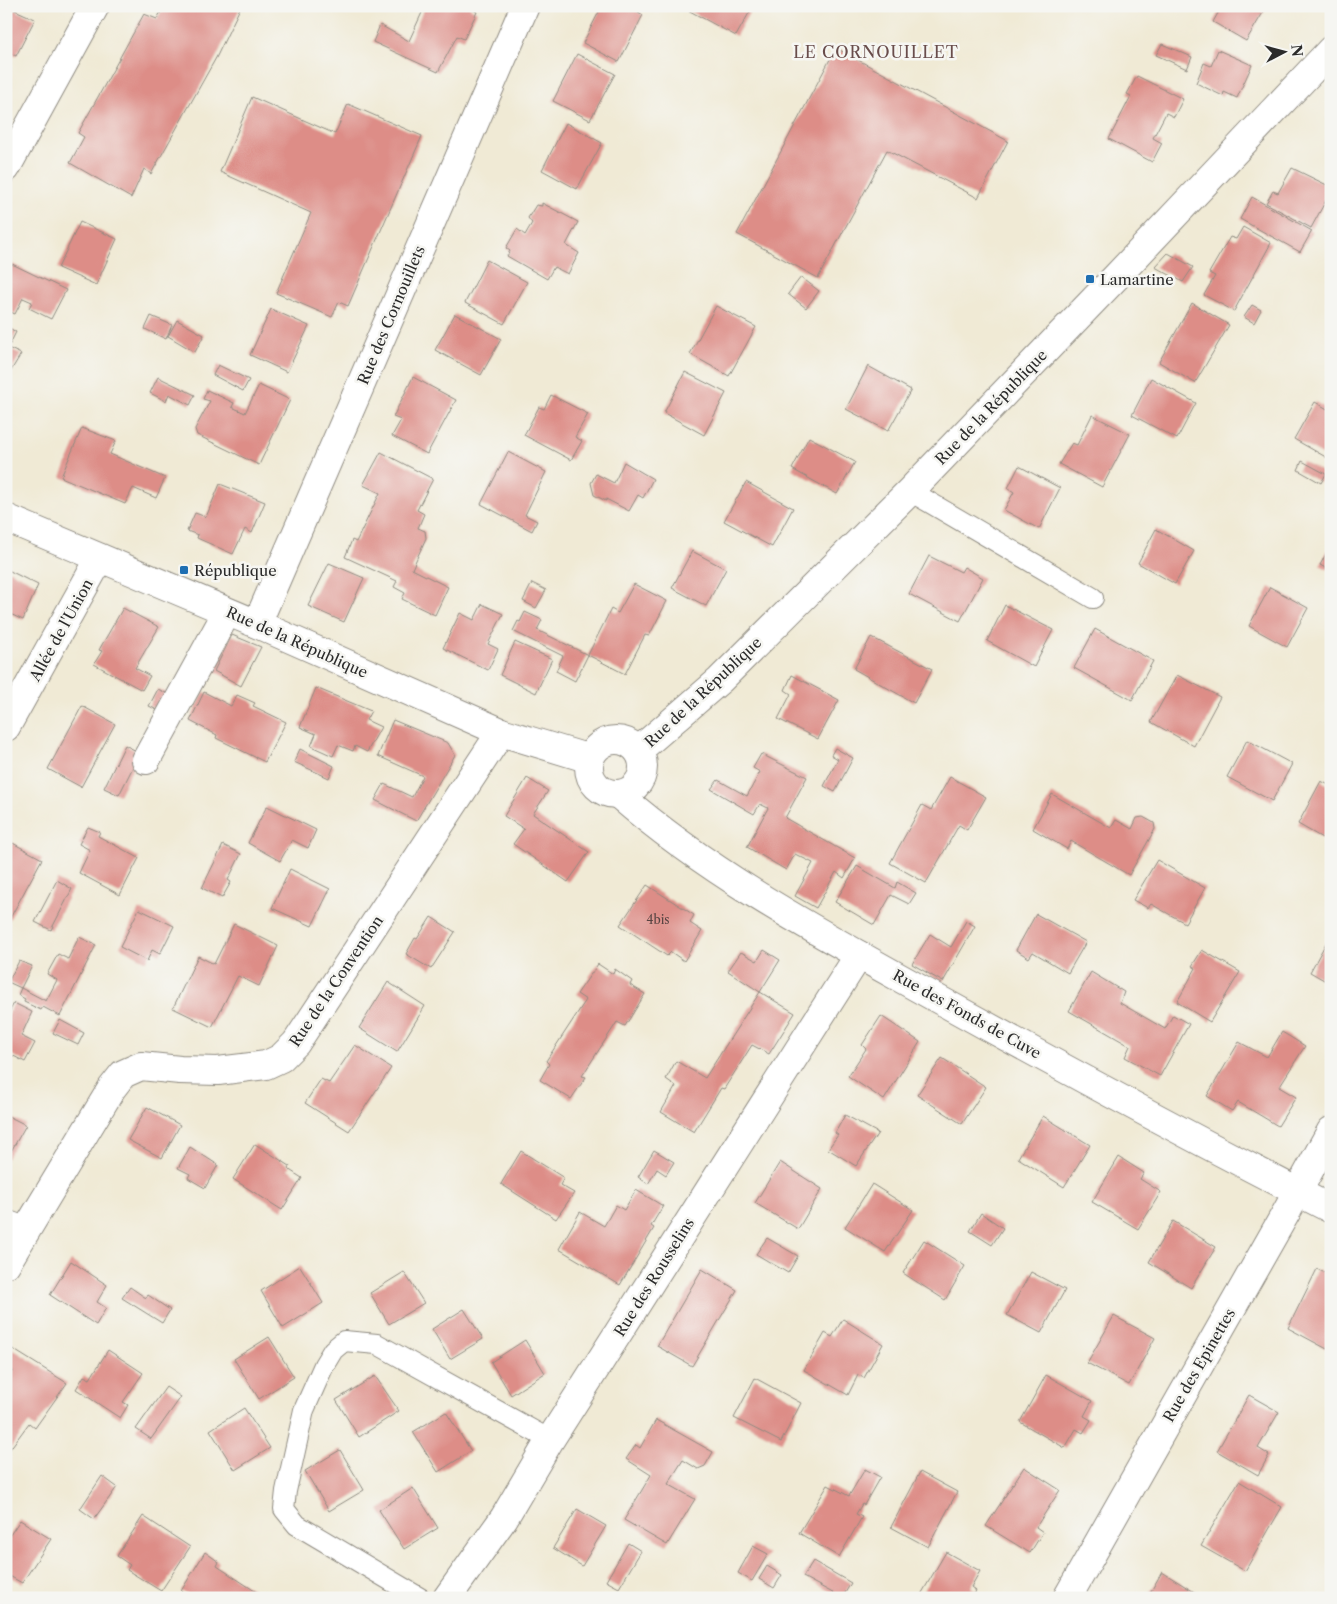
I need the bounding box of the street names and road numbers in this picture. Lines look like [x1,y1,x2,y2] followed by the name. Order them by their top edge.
[353,243,429,387] street label: Rue des Cornouillets
[931,345,1051,469] street label: Rue de la République
[25,575,97,685] street label: Allée de l'Union
[223,602,371,682] street label: Rue de la République
[641,633,765,751] street label: Rue de la République
[285,911,387,1050] street label: Rue de la Convention
[890,965,1044,1063] street label: Rue des Fonds de Cuve
[610,1214,698,1340] street label: Rue des Rousselins
[1159,1305,1239,1425] street label: Rue des Epinettes

